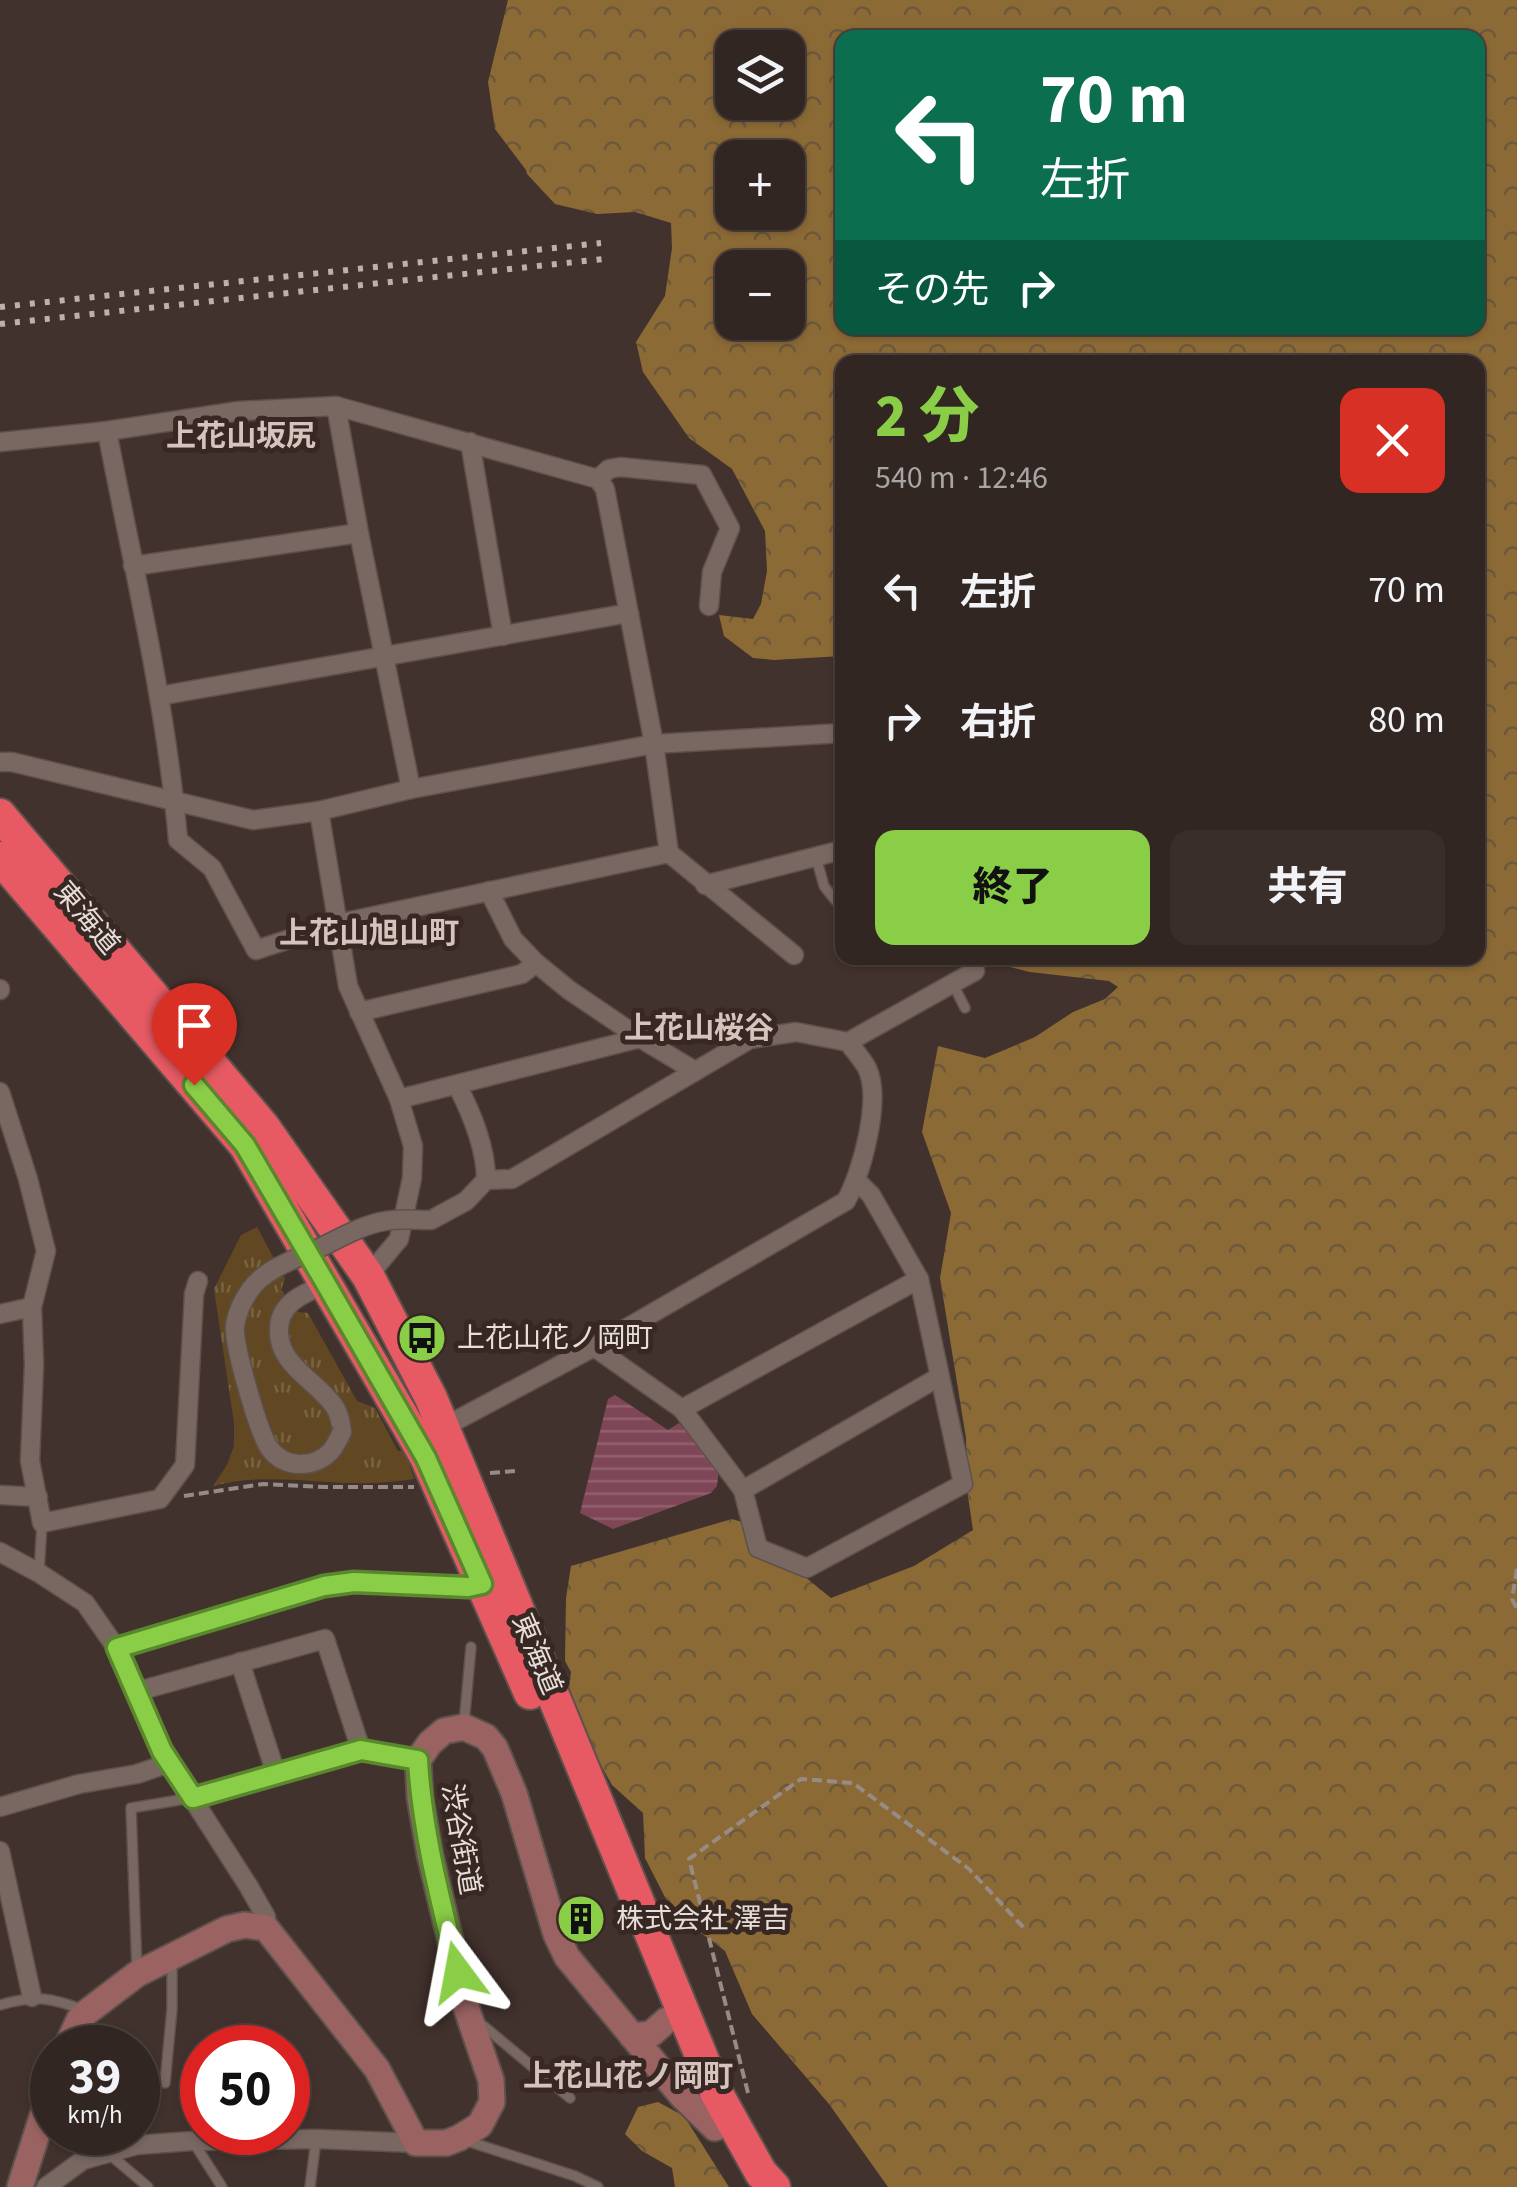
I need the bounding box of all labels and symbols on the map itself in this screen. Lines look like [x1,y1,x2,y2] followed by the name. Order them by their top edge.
[166,415,316,458] district label: 上花山坂尻
[45,873,129,963] street label: 東海道
[279,912,459,955] district label: 上花山旭山町
[152,983,237,1086] pin
[624,1007,774,1050] district label: 上花山桜谷
[396,1312,448,1364] bus stop icon: 上花山花ノ岡町
[457,1318,653,1358] place label: 上花山花ノ岡町
[502,1608,572,1700] street label: 東海道
[432,1780,490,1898] street label: 渋谷街道
[555,1893,607,1945] building icon: 株式会社 澤吉
[616,1899,790,1939] place label: 株式会社 澤吉
[406,1920,510,2024] position arrow
[180,2025,310,2155] speed limit sign: 50
[523,2055,733,2098] district label: 上花山花ノ岡町

